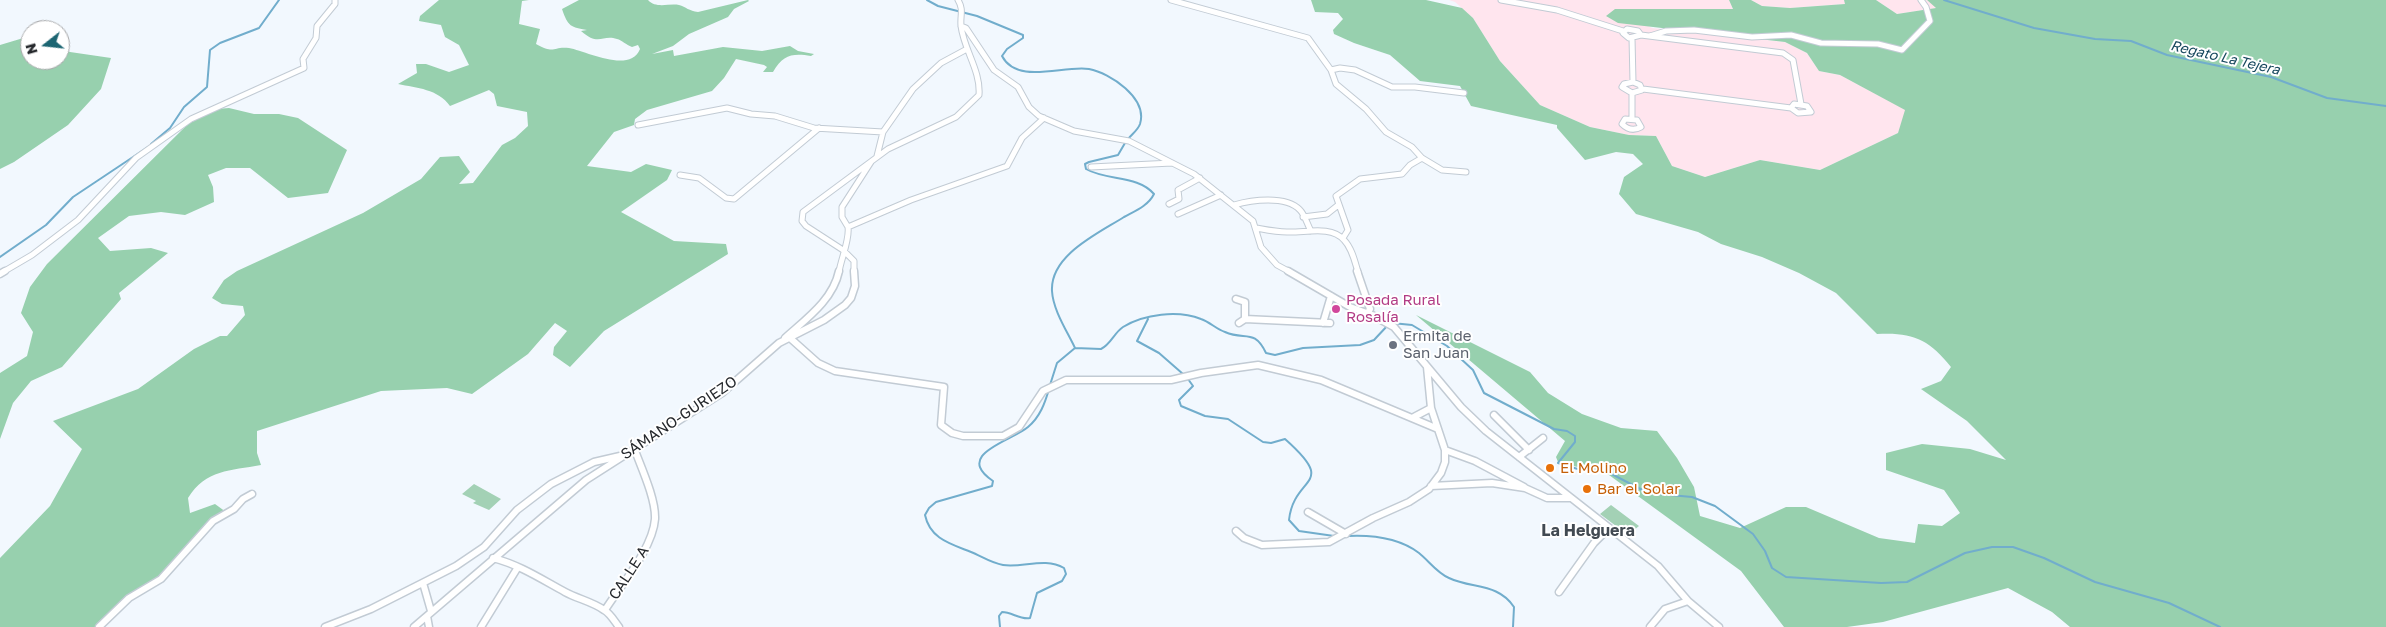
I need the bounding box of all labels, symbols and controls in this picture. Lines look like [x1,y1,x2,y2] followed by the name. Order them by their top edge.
[20,20,70,70] north arrow
[2169,37,2281,79] water label: Regato La Tejera
[21,42,41,56] text: N
[1346,291,1440,326] place label: Posada Rural Rosalía
[1330,303,1342,315] marker: Posada Rural Rosalía
[1403,327,1471,362] place label: Ermita de San Juan
[1387,339,1399,351] marker: Ermita de San Juan
[618,372,740,464] street label: SÁMANO-GURIEZO
[1560,459,1627,477] place label: El Molino
[1544,462,1556,474] marker: El Molino
[1597,480,1680,498] place label: Bar el Solar
[1581,483,1593,495] marker: Bar el Solar
[1541,521,1635,541] district label: La Helguera
[605,543,653,603] street label: CALLE A

